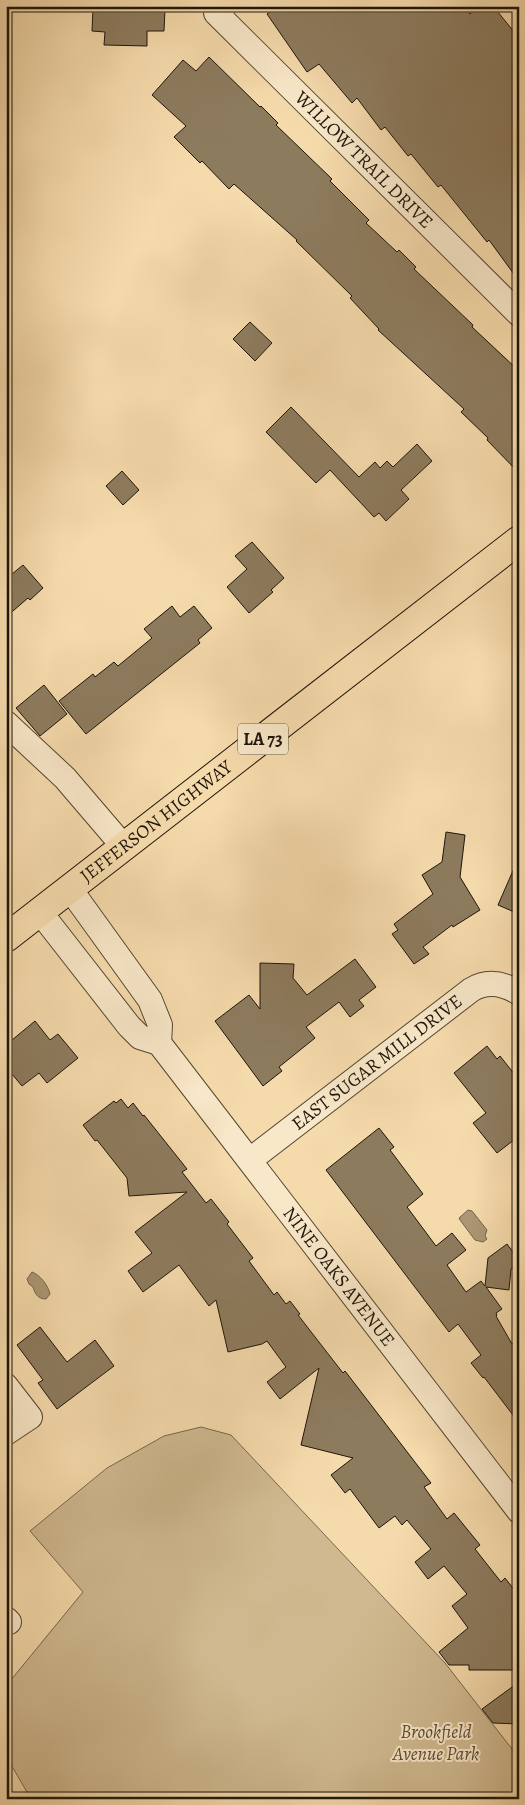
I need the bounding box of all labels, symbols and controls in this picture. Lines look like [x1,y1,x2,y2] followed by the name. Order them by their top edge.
[288,85,439,234] street label: WILLOW TRAIL DRIVE
[238,724,288,754] road number: LA 73
[75,754,238,889] street label: JEFFERSON HIGHWAY
[286,988,468,1136] street label: EAST SUGAR MILL DRIVE
[277,1201,401,1352] street label: NINE OAKS AVENUE
[392,1719,479,1767] park label: Brookfield Avenue Park

